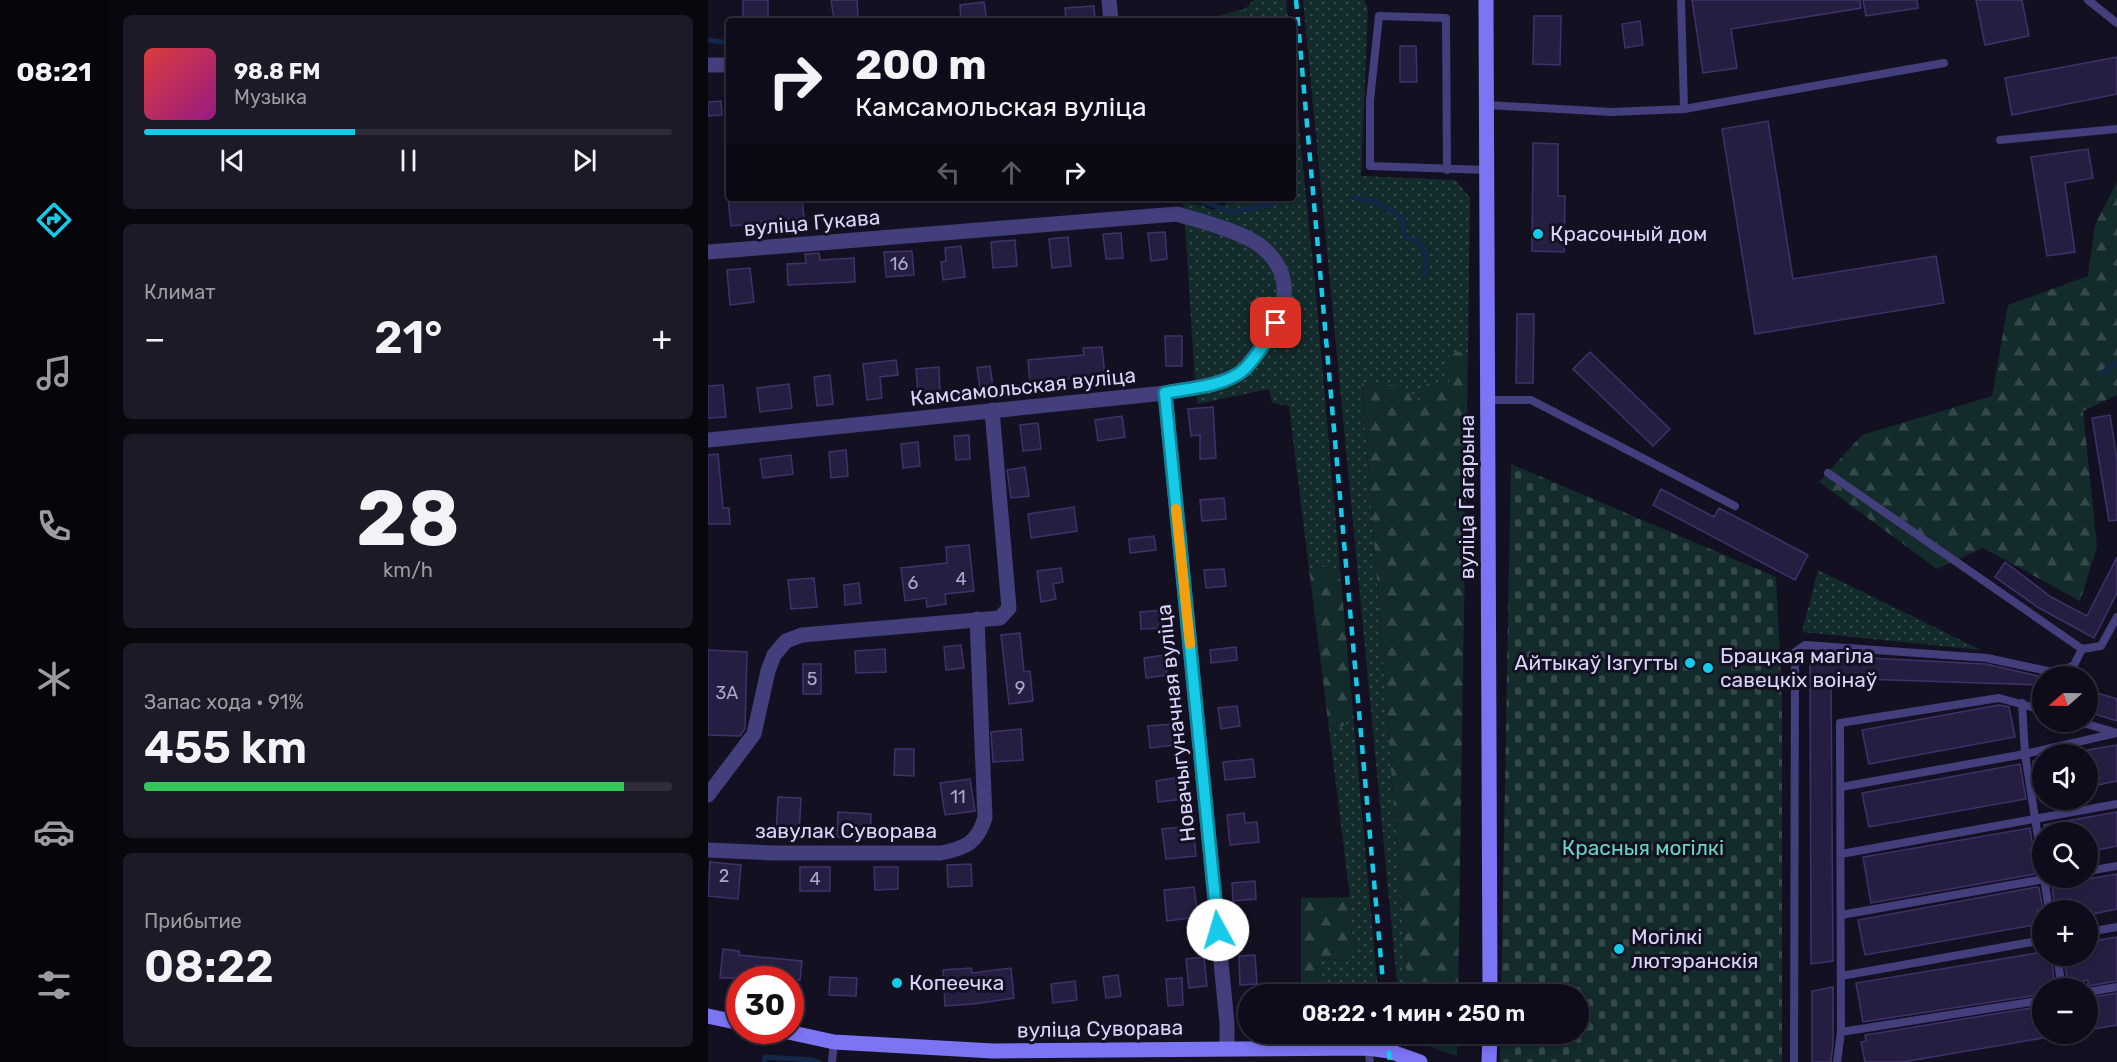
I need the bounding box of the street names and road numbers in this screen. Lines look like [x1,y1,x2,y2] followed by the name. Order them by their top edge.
[743,204,881,241] street label: вуліца Гукава
[909,362,1137,411] street label: Камсамольская вуліца
[1454,415,1479,579] street label: вуліца Гагарына
[1151,603,1200,843] street label: Новачыгуначная вуліца
[755,818,937,843] street label: завулак Суворава
[1017,1015,1183,1042] street label: вуліца Суворава

